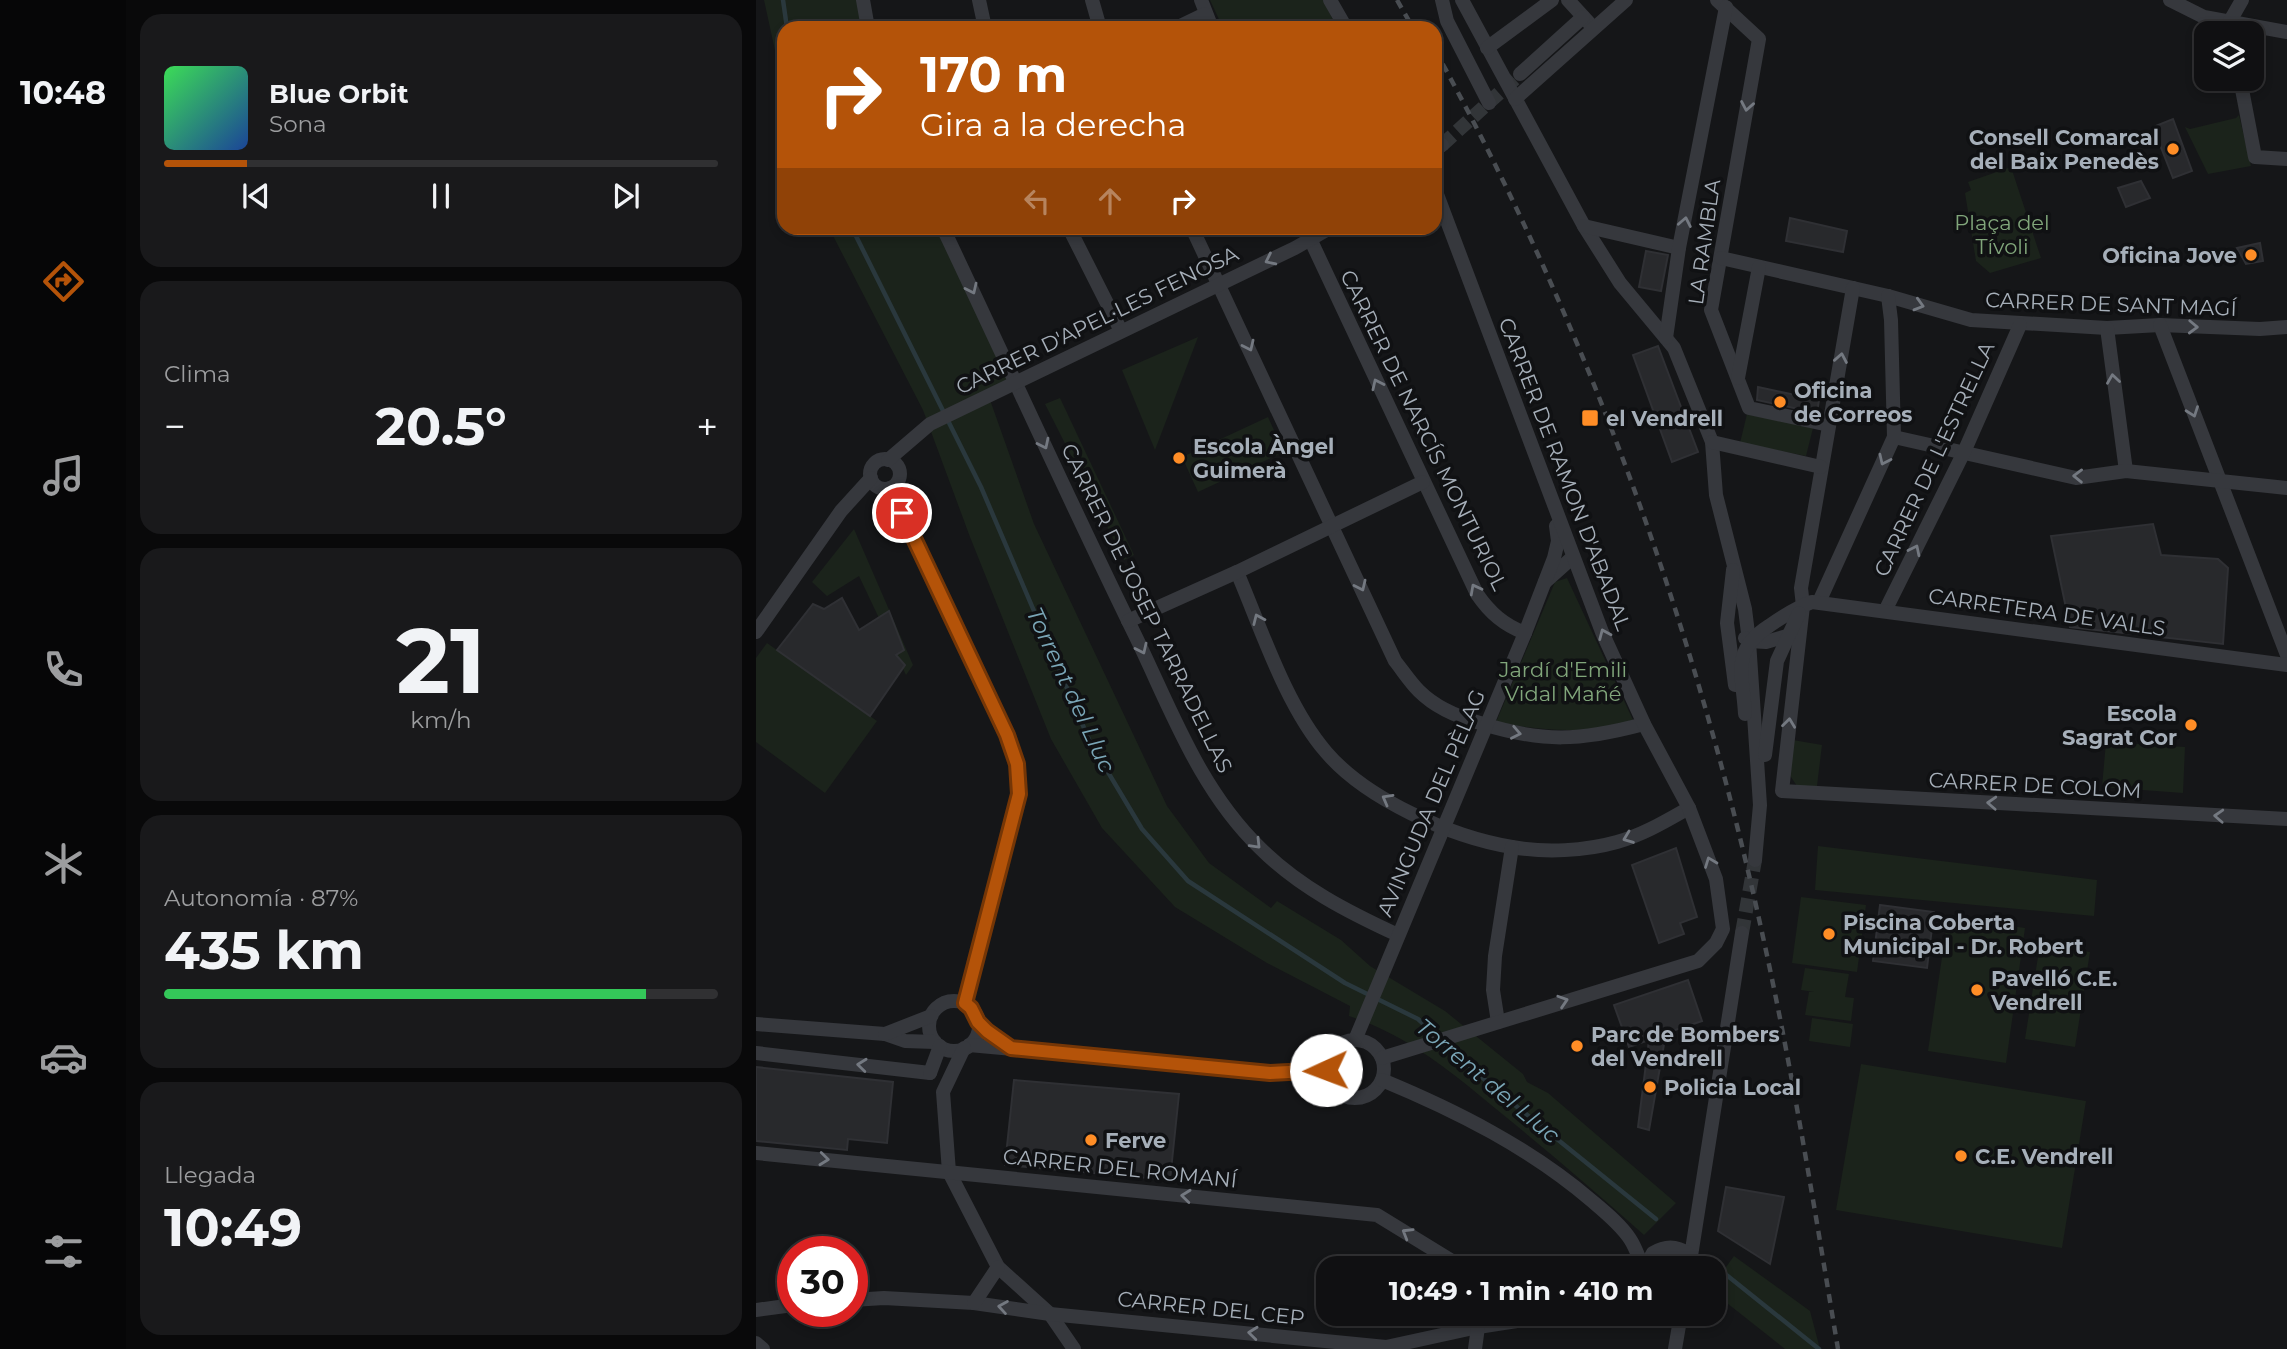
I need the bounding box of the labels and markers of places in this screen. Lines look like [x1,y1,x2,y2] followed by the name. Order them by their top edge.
[1969,125,2159,174] place label: Consell Comarcal del Baix Penedès
[2165,141,2181,157] marker: Consell Comarcal del Baix Penedès
[2102,243,2237,268] place label: Oficina Jove
[2243,247,2259,263] marker: Oficina Jove
[1794,378,1912,427] place label: Oficina de Correos
[1772,394,1788,410] marker: Oficina de Correos
[1606,406,1723,431] place label: el Vendrell
[1580,408,1600,428] marker: el Vendrell
[1193,434,1334,483] place label: Escola Àngel Guimerà
[1171,450,1187,466] marker: Escola Àngel Guimerà
[872,483,932,543] pin
[2062,701,2177,750] place label: Escola Sagrat Cor
[2183,717,2199,733] marker: Escola Sagrat Cor
[1843,910,2084,959] place label: Piscina Coberta Municipal - Dr. Robert
[1821,926,1837,942] marker: Piscina Coberta Municipal - Dr. Robert
[1990,966,2117,1015] place label: Pavelló C.E. Vendrell
[1969,982,1985,998] marker: Pavelló C.E. Vendrell
[1591,1022,1780,1071] place label: Parc de Bombers del Vendrell
[1569,1038,1585,1054] marker: Parc de Bombers del Vendrell
[1664,1075,1801,1100] place label: Policia Local
[1642,1079,1658,1095] marker: Policia Local
[1105,1128,1166,1153] place label: Ferve
[1083,1132,1099,1148] marker: Ferve
[1975,1144,2113,1169] place label: C.E. Vendrell
[1953,1148,1969,1164] marker: C.E. Vendrell

